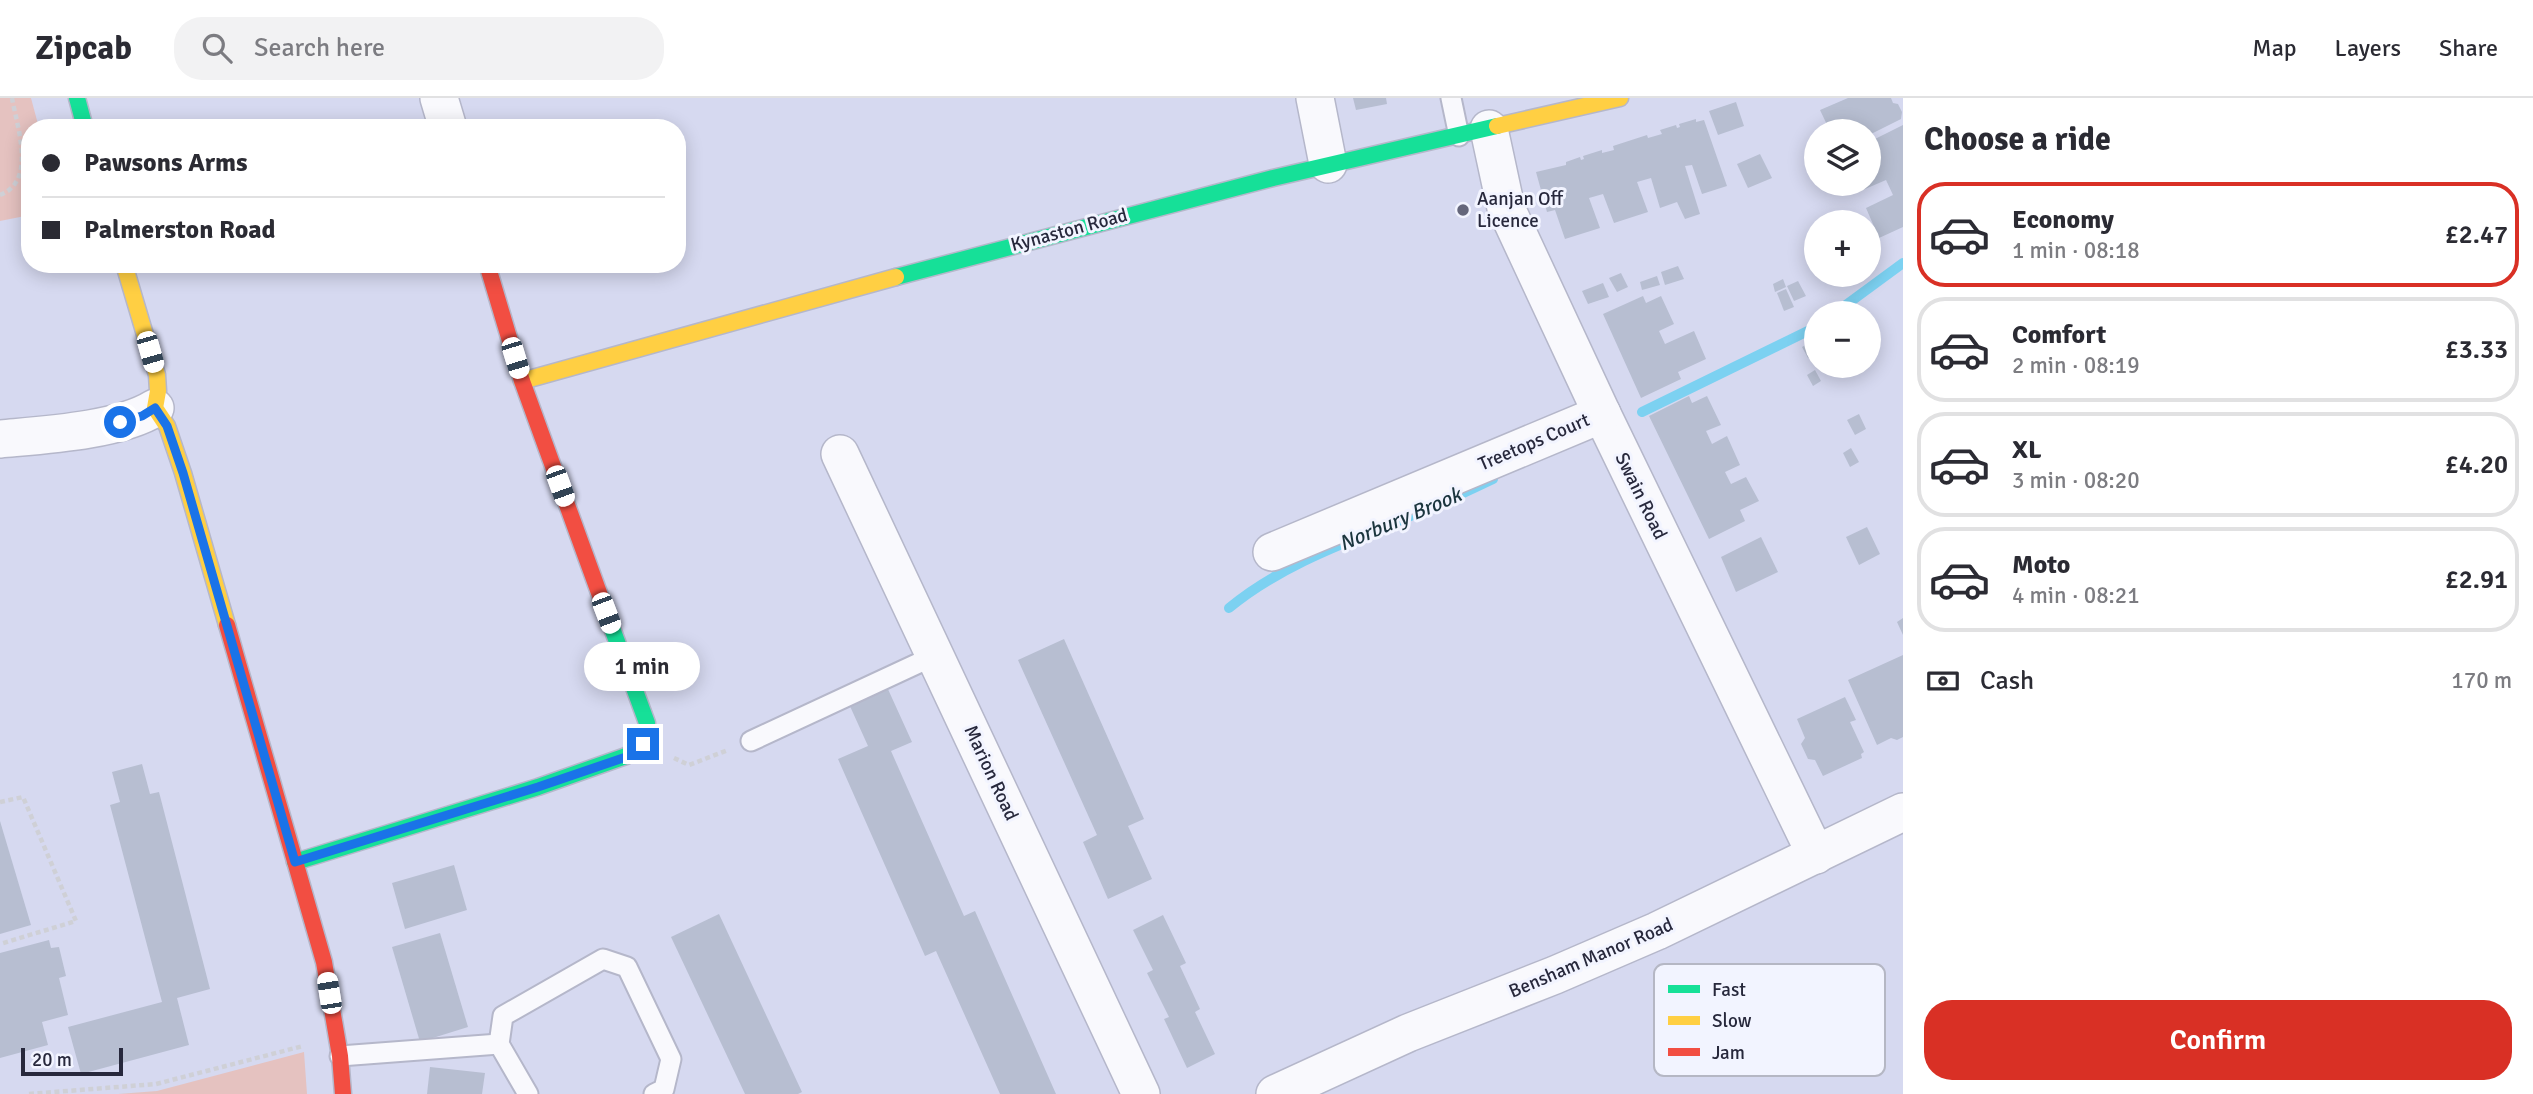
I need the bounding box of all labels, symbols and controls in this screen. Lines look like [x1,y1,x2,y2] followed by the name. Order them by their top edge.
[174,17,664,80] search box
[35,28,132,69] text: Zipcab
[198,29,236,67] icon: search
[254,32,385,64] text: Search here
[2252,33,2297,63] text: Map
[2335,33,2401,63] text: Layers
[2439,33,2498,63] text: Share
[1804,119,1881,378] map controls
[1804,119,1881,196] button: layers
[1924,120,2111,159] text: Choose a ride
[84,147,248,179] text: Pawsons Arms
[1477,187,1564,233] place label: Aanjan Off Licence
[1455,202,1471,218] marker: Aanjan Off Licence
[1008,203,1130,257] street label: Kynaston Road
[1928,203,1991,266] icon: car
[2012,204,2114,236] text: Economy
[1804,210,1881,287] button: +
[84,214,275,246] text: Palmerston Road
[2445,219,2508,251] text: £2.47
[2012,236,2140,265] text: 1 min · 08:18
[1804,301,1881,378] button: −
[1928,318,1991,381] icon: car
[2012,319,2106,351] text: Comfort
[135,329,166,375] car
[2445,334,2508,366] text: £3.33
[499,335,532,381] car
[2012,351,2140,380] text: 2 min · 08:19
[104,406,136,438] route start
[1475,408,1594,476] street label: Treetops Court
[1928,433,1991,496] icon: car
[2012,434,2042,466] text: XL
[1610,449,1672,543] street label: Swain Road
[2445,449,2508,481] text: £4.20
[543,463,578,509] car
[2012,466,2140,495] text: 3 min · 08:20
[1335,481,1467,556] water label: Norbury Brook
[1928,548,1991,611] icon: car
[2012,549,2070,581] text: Moto
[2445,564,2508,596] text: £2.91
[2012,581,2140,610] text: 4 min · 08:21
[589,590,624,636] car
[585,642,701,692] callout: 1 min
[614,652,670,681] text: 1 min
[1924,662,1962,700] icon: cash
[1980,665,2034,697] text: Cash
[2451,666,2512,695] text: 170 m
[958,721,1024,825] street label: Marion Road
[627,728,659,760] route end
[1505,913,1677,1003] street label: Bensham Manor Road
[1654,964,1885,1076] legend
[316,971,343,1015] car
[1712,978,1746,1002] text: Fast
[1924,1000,2512,1080] button: Confirm
[1712,1009,1752,1033] text: Slow
[1712,1041,1745,1065] text: Jam
[21,1045,122,1077] scale bar
[32,1048,72,1072] text: 20 m

